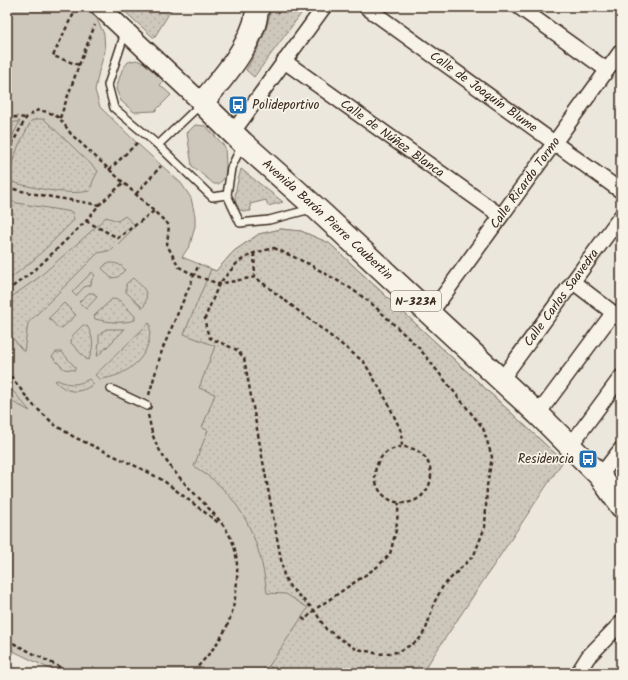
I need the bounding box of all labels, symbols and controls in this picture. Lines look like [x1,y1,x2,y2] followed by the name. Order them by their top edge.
[425,46,542,138] street label: Calle de Joaquín Blume
[227,94,249,116] bus stop icon: Polideportivo
[336,94,449,183] street label: Calle de Núñez Blanca
[252,95,320,116] place label: Polideportivo
[485,132,566,233] street label: Calle Ricardo Tormo
[257,154,398,285] street label: Avenida Barón Pierre Coubertin
[518,244,604,351] street label: Calle Carlos Saavedra
[391,291,441,311] road number: N-323A
[577,448,599,470] bus stop icon: Residencia
[518,449,574,470] place label: Residencia

